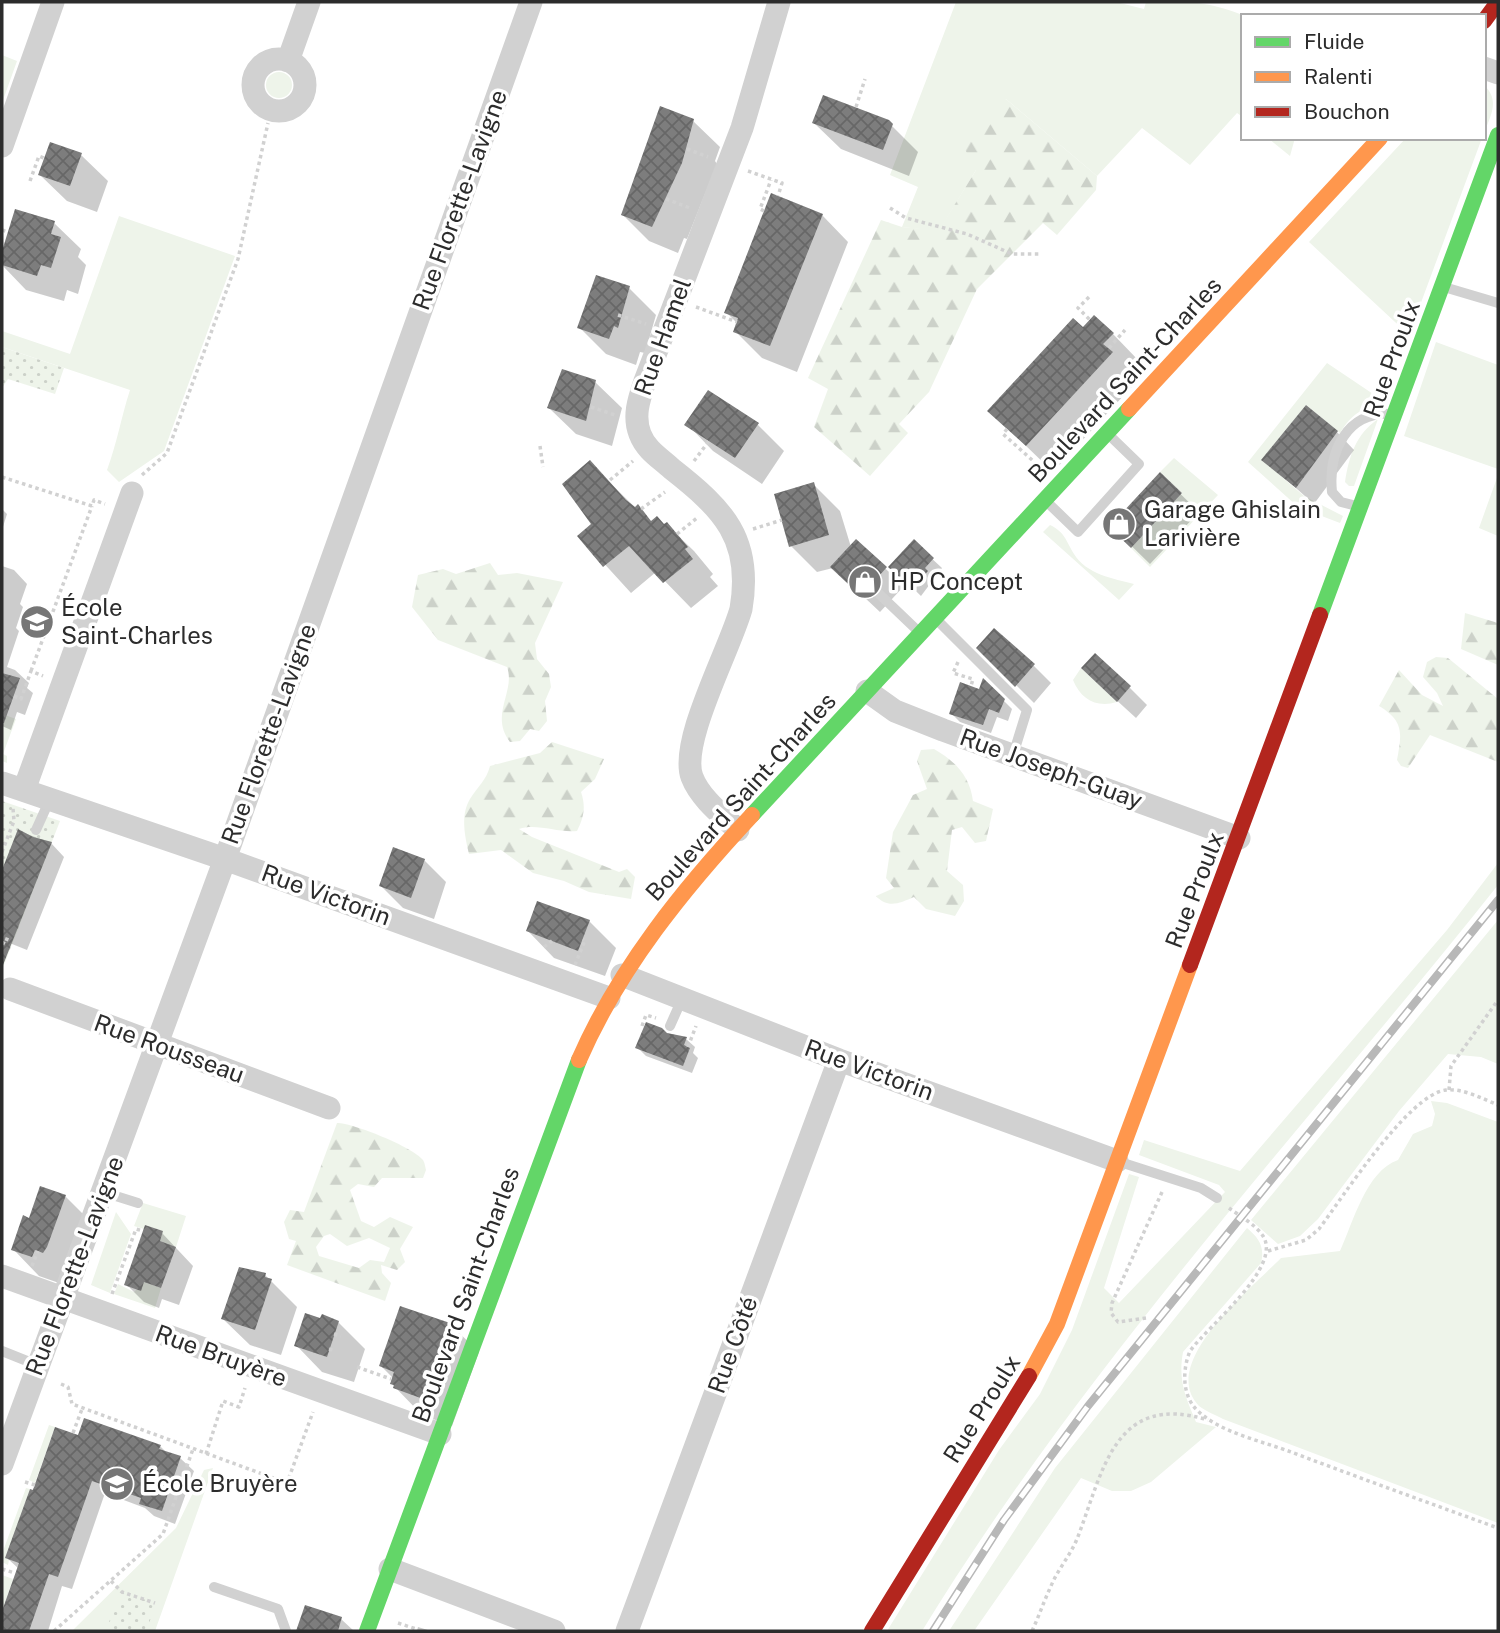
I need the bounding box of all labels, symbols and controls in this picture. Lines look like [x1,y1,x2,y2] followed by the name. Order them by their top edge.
[1241,14,1486,140] legend
[1304,29,1364,54] text: Fluide
[1304,64,1372,89] text: Ralenti
[406,86,512,314] street label: Rue Florette-Lavigne
[1304,99,1390,124] text: Bouchon
[1022,271,1227,488] street label: Boulevard Saint-Charles
[628,274,696,399] street label: Rue Hamel
[1357,296,1425,421] street label: Rue Proulx
[1144,495,1321,551] place label: Garage Ghislain Larivière
[1100,505,1138,543] shop icon: Garage Ghislain Larivière
[846,563,884,601] shop icon: HP Concept
[890,567,1023,595] place label: HP Concept
[61,593,213,649] place label: École Saint-Charles
[18,603,56,641] school or university icon: École Saint-Charles
[215,620,321,848] street label: Rue Florette-Lavigne
[639,687,841,906] street label: Boulevard Saint-Charles
[956,722,1147,814] street label: Rue Joseph-Guay
[1159,828,1229,952] street label: Rue Proulx
[258,858,395,930] street label: Rue Victorin
[91,1008,248,1088] street label: Rue Rousseau
[801,1033,938,1105] street label: Rue Victorin
[19,1152,129,1379] street label: Rue Florette-Lavigne
[406,1163,524,1426] street label: Boulevard Saint-Charles
[702,1292,763,1397] street label: Rue Côté
[152,1318,291,1392] street label: Rue Bruyère
[937,1349,1025,1468] street label: Rue Proulx
[98,1465,136,1503] school or university icon: École Bruyère
[142,1469,298,1497] place label: École Bruyère

